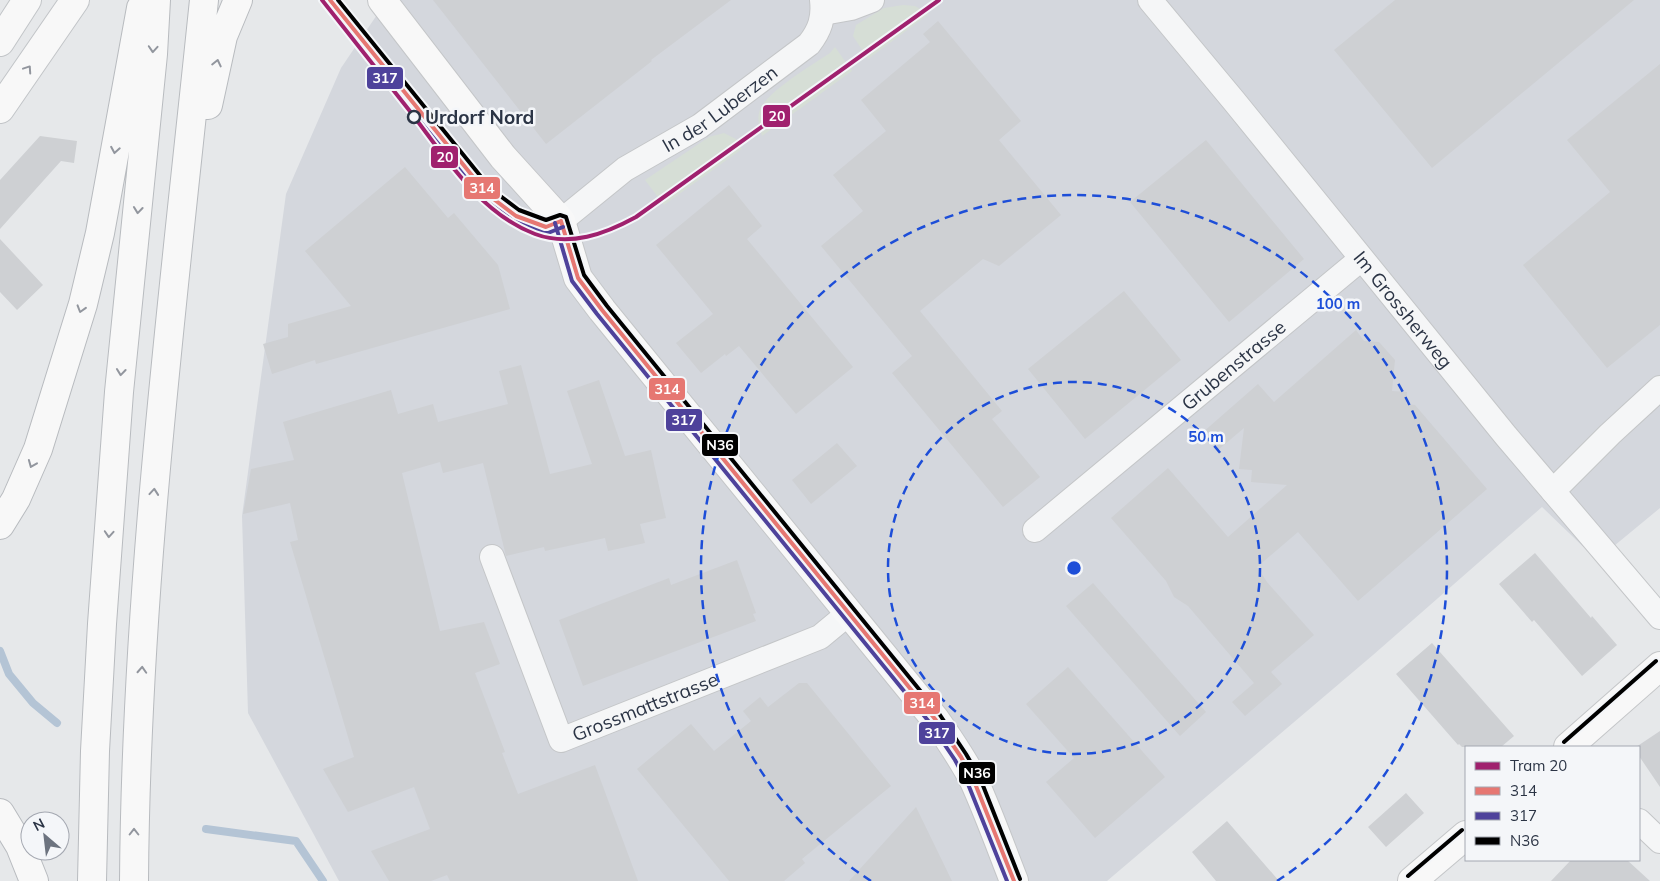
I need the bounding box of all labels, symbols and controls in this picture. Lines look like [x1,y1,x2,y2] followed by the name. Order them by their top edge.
[148,45,159,53] one-way arrow
[211,59,222,68] one-way arrow
[658,60,782,157] street label: In der Luberzen
[22,65,31,74] one-way arrow
[366,66,404,90] line badge: 317
[372,69,398,87] text: 317
[762,104,791,128] line badge: 20
[425,105,534,129] place label: Urdorf Nord
[769,107,785,125] text: 20
[407,110,421,124] marker: Urdorf Nord
[430,145,459,169] line badge: 20
[110,146,120,154] one-way arrow
[437,148,453,166] text: 20
[463,176,501,200] line badge: 314
[469,179,495,197] text: 314
[133,207,144,215] one-way arrow
[1349,246,1458,373] street label: Im Grossherweg
[1316,294,1360,313] text: 100 m
[77,304,87,312] one-way arrow
[1176,315,1290,415] street label: Grubenstrasse
[116,368,127,376] one-way arrow
[648,377,686,401] line badge: 314
[654,380,680,398] text: 314
[665,408,703,432] line badge: 317
[671,411,697,429] text: 317
[1188,427,1224,446] text: 50 m
[701,433,739,457] line badge: N36
[706,436,734,454] text: N36
[28,459,38,467] one-way arrow
[149,488,160,496] one-way arrow
[103,530,114,538] one-way arrow
[1065,559,1083,577] centre of rings
[136,666,147,674] one-way arrow
[569,667,721,746] street label: Grossmattstrasse
[903,691,941,715] line badge: 314
[909,694,935,712] text: 314
[918,721,956,745] line badge: 317
[924,724,950,742] text: 317
[1465,746,1640,861] legend
[1510,756,1567,775] text: Tram 20
[958,761,996,785] line badge: N36
[963,764,991,782] text: N36
[1510,781,1537,800] text: 314
[1510,806,1537,825] text: 317
[20,811,70,861] north arrow
[30,814,48,835] text: N
[129,828,139,836] one-way arrow
[1510,831,1539,850] text: N36

